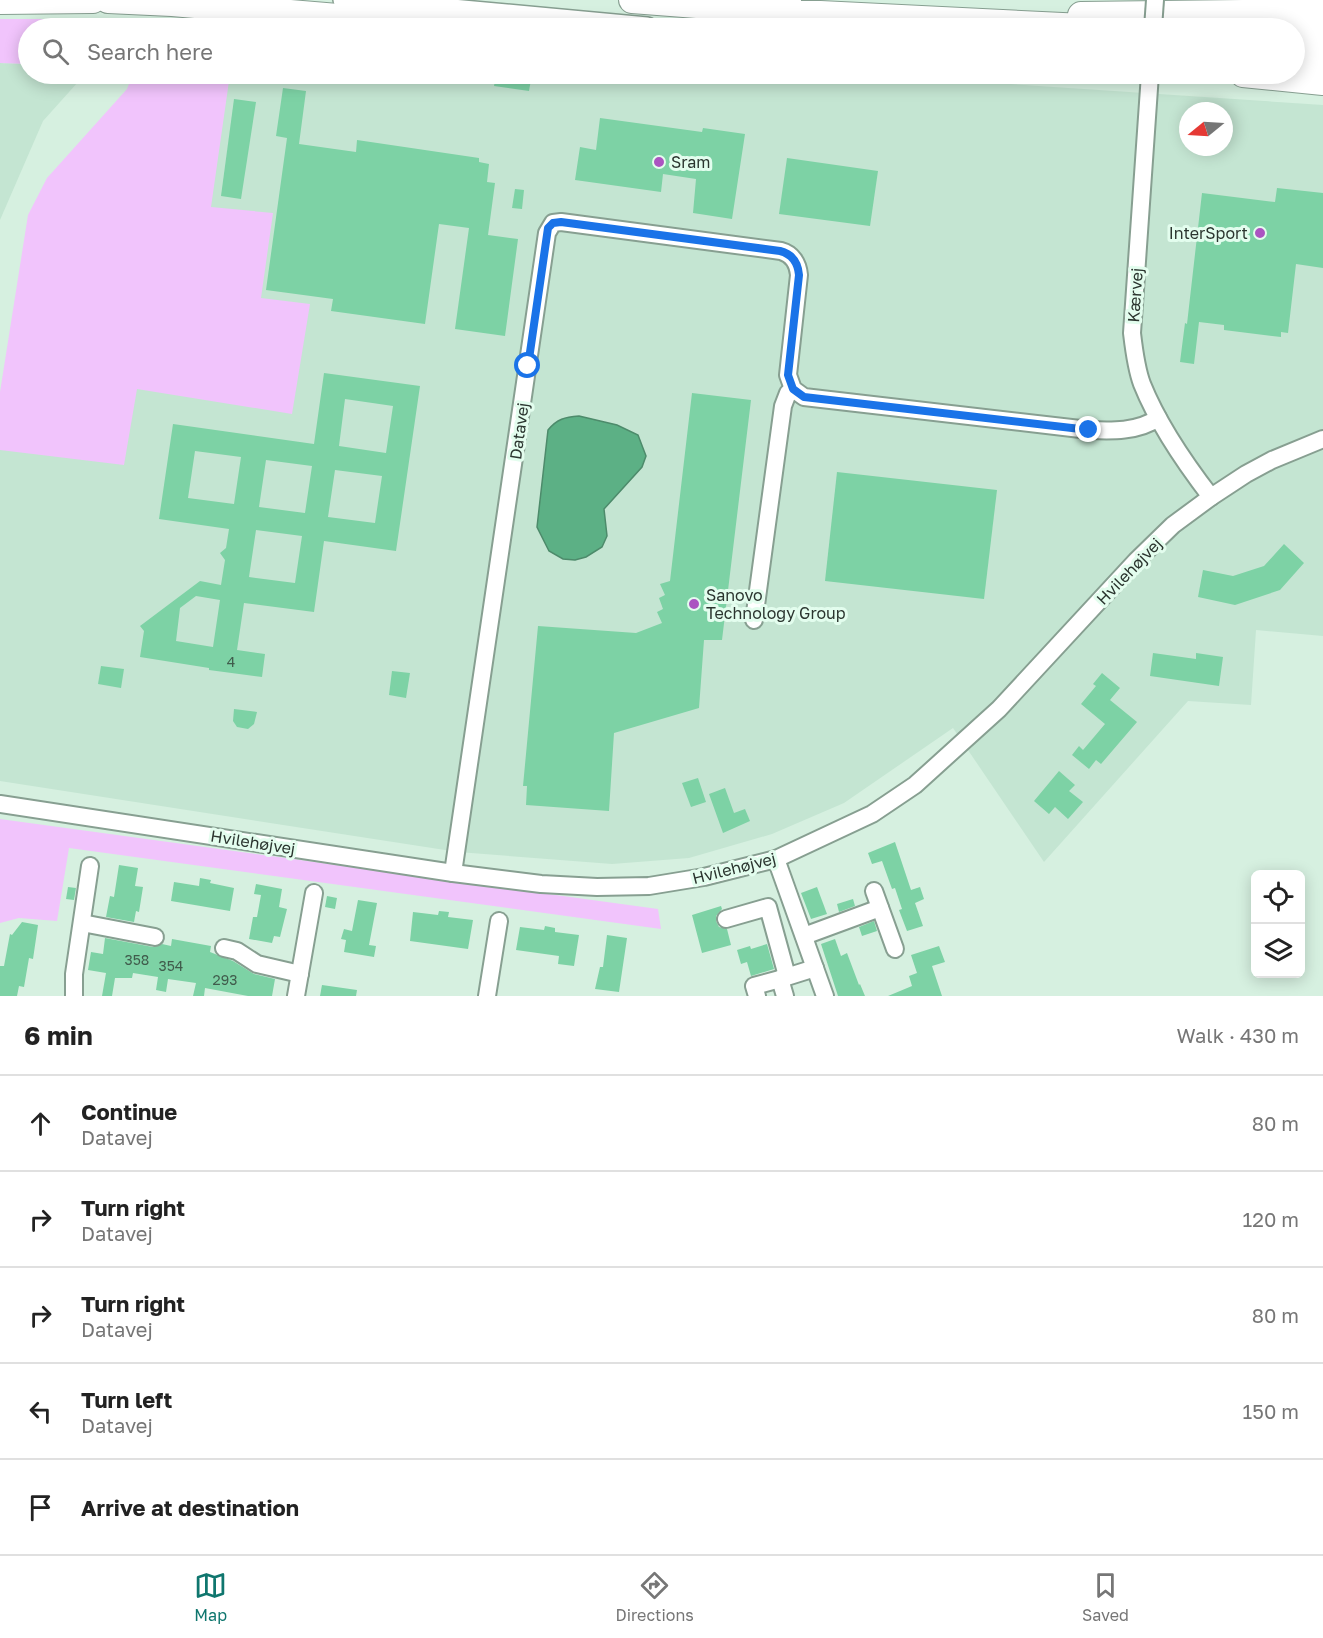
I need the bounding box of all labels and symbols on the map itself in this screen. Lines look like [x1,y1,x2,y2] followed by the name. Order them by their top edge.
[1179,102,1233,156] north arrow
[671,152,711,172] place label: Sram
[652,155,666,169] marker: Sram
[1169,223,1248,243] place label: InterSport
[1253,226,1267,240] marker: InterSport
[1123,267,1147,323] street label: Kærvej
[514,352,540,378] route start
[505,401,533,461] street label: Datavej
[1075,416,1101,442] route end
[1092,533,1166,609] street label: Hvilehøjvej
[706,585,846,623] place label: Sanovo Technology Group
[687,597,701,611] marker: Sanovo Technology Group
[227,653,235,670] house number: 4
[209,825,297,859] street label: Hvilehøjvej
[690,848,778,888] street label: Hvilehøjvej
[125,951,149,968] house number: 358
[159,957,183,974] house number: 354
[213,971,237,988] house number: 293

